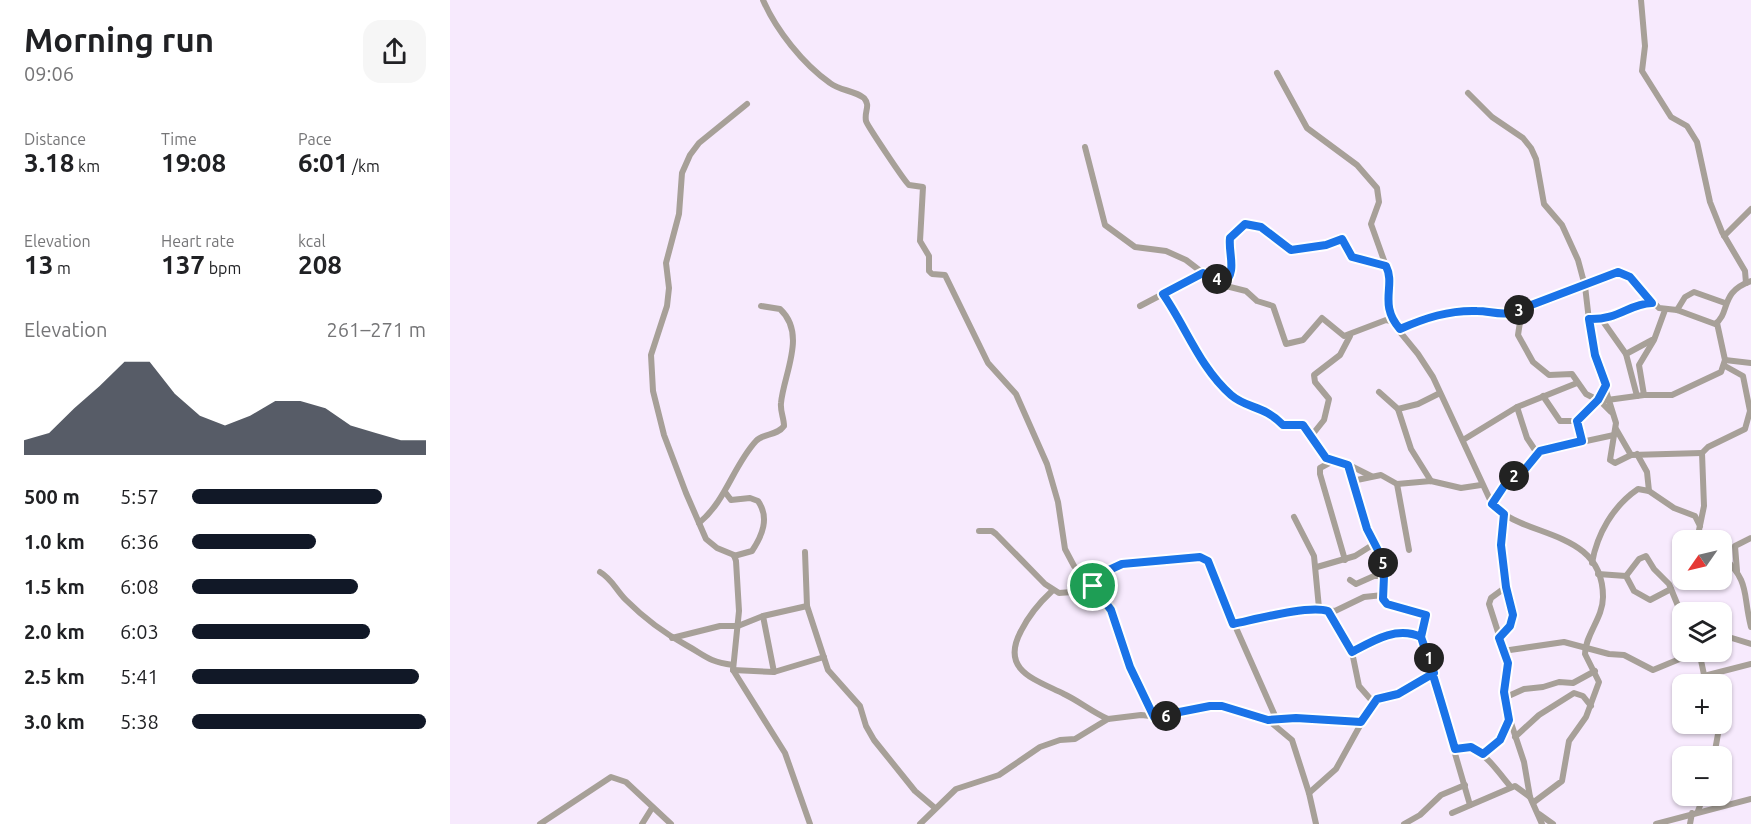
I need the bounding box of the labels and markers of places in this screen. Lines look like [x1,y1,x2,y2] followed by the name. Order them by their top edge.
[1202,264,1232,294] pin: 4
[1504,295,1534,325] pin: 3
[1499,461,1529,491] pin: 2
[1368,548,1398,578] pin: 5
[1067,560,1118,611] pin
[1414,643,1444,673] pin: 1
[1151,701,1181,731] pin: 6

